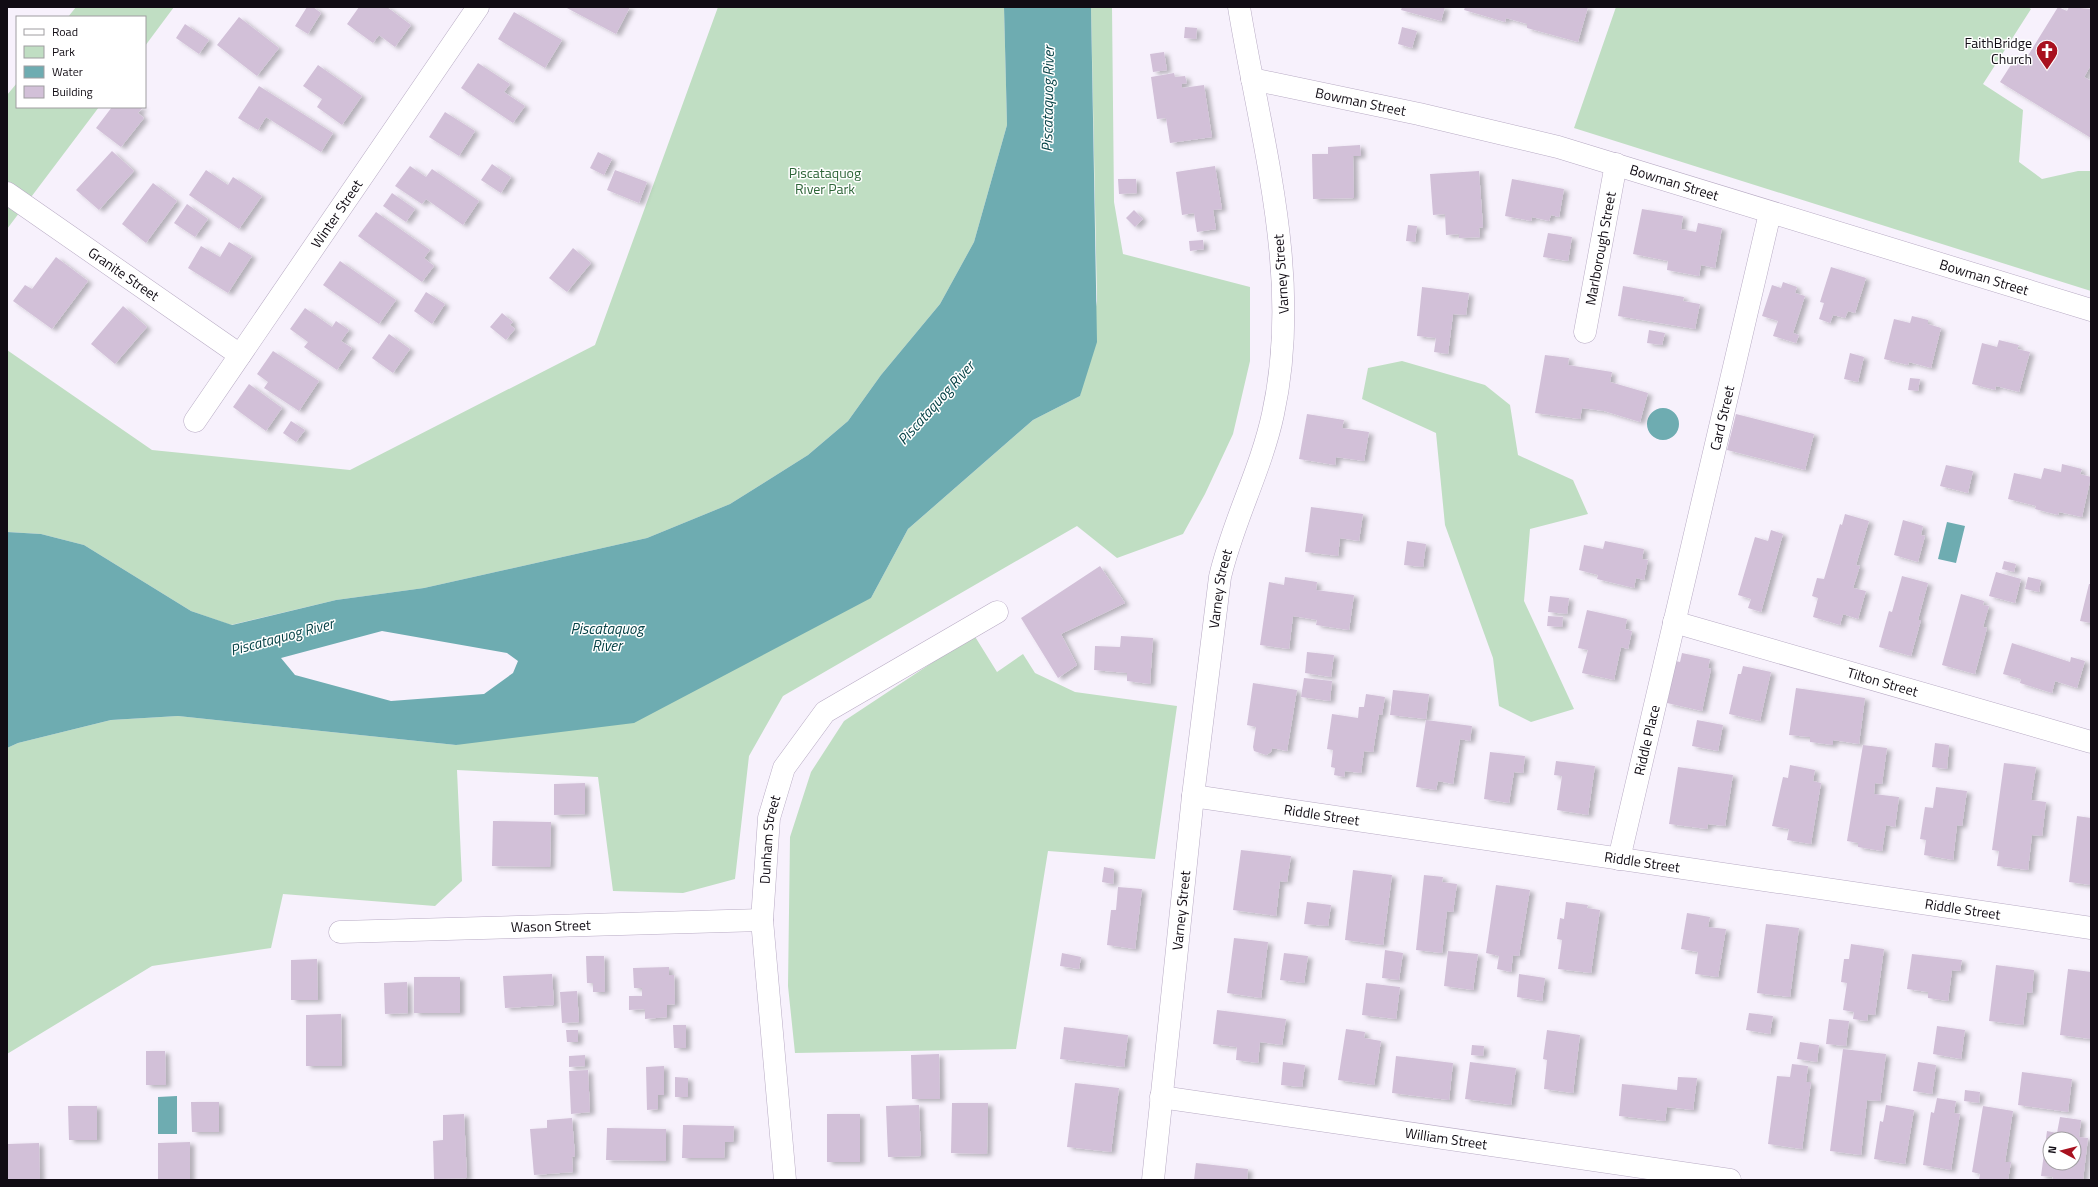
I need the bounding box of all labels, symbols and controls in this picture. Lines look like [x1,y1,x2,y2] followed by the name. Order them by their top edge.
[16,16,146,108] legend
[52,22,78,41] text: Road
[1964,32,2032,69] place label: FaithBridge Church
[2034,38,2060,71] church icon: FaithBridge Church
[52,42,75,61] text: Park
[1035,44,1060,152] water label: Piscataquog River
[52,62,83,81] text: Water
[52,82,93,101] text: Building
[1314,82,1408,121] street label: Bowman Street
[1627,159,1722,206] street label: Bowman Street
[789,162,861,199] park label: Piscataquog River Park
[305,175,367,252] street label: Winter Street
[1579,190,1621,307] street label: Marlborough Street
[1267,233,1294,315] street label: Varney Street
[84,242,164,306] street label: Granite Street
[1937,253,2031,300] street label: Bowman Street
[892,354,981,450] water label: Piscataquog River
[1704,383,1739,452] street label: Card Street
[1203,546,1237,630] street label: Varney Street
[228,611,338,661] water label: Piscataquog River
[571,617,645,657] water label: Piscataquog River
[1845,661,1921,702] street label: Tilton Street
[1628,703,1665,777] street label: Riddle Place
[754,792,785,885] street label: Dunham Street
[1283,798,1361,830] street label: Riddle Street
[1603,846,1681,877] street label: Riddle Street
[1166,869,1195,951] street label: Varney Street
[1924,893,2002,925] street label: Riddle Street
[511,914,591,937] street label: Wason Street
[1403,1122,1489,1154] street label: William Street
[2042,1131,2082,1171] north arrow
[2044,1145,2060,1155] text: N

